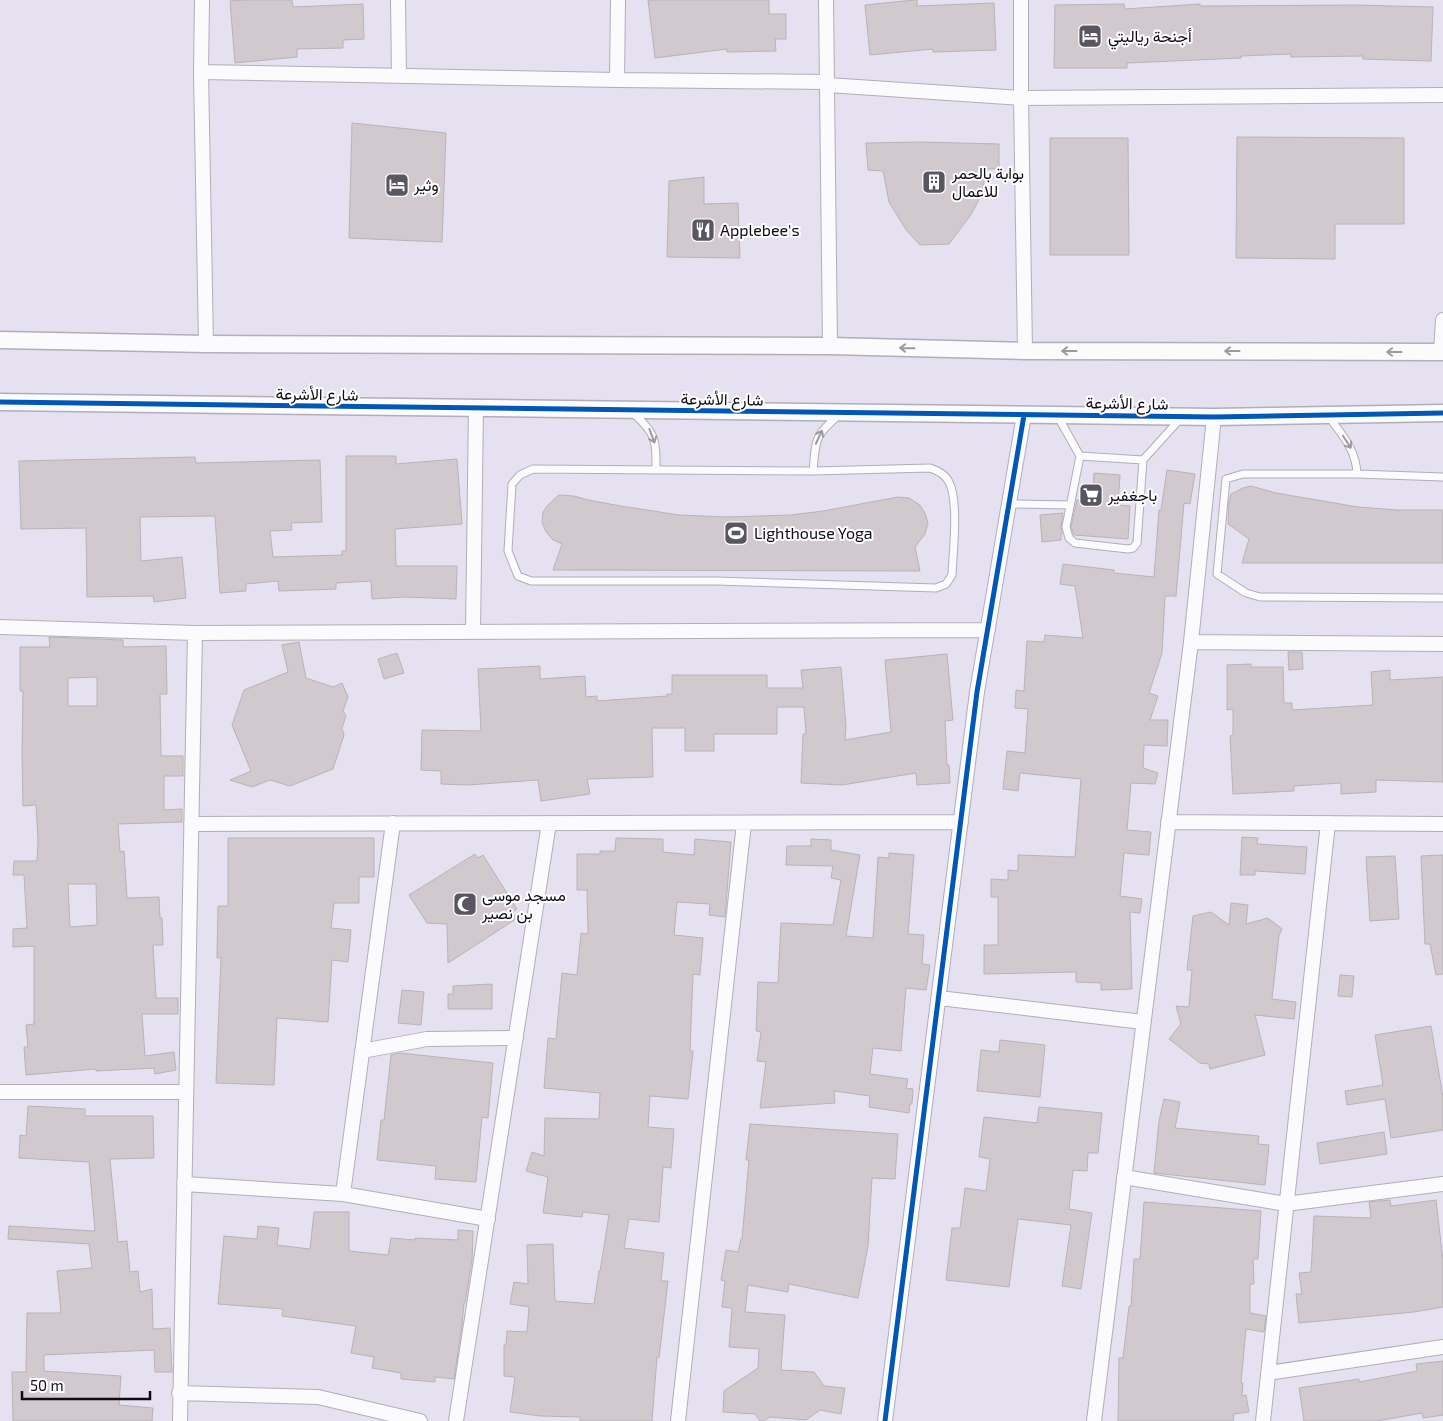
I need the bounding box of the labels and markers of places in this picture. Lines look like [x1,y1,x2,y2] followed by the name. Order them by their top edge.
[1077,23,1103,49] hotel icon: أجنحة رياليتي
[1108,26,1192,50] place label: أجنحة رياليتي
[951,163,1024,201] place label: بوابة بالحمر للاعمال
[921,169,947,195] building icon: بوابة بالحمر للاعمال
[384,172,410,198] hotel icon: وثير
[413,175,439,196] place label: وثير
[690,217,716,243] restaurant icon: Applebee's
[720,220,800,239] place label: Applebee's
[1078,482,1104,508] supermarket icon: باجغفير
[1107,485,1157,506] place label: باجغفير
[723,520,749,546] sports icon: Lighthouse Yoga
[754,523,873,542] place label: Lighthouse Yoga
[481,885,566,924] place label: مسجد موسى بن نصير
[452,891,478,917] mosque icon: مسجد موسى بن نصير

